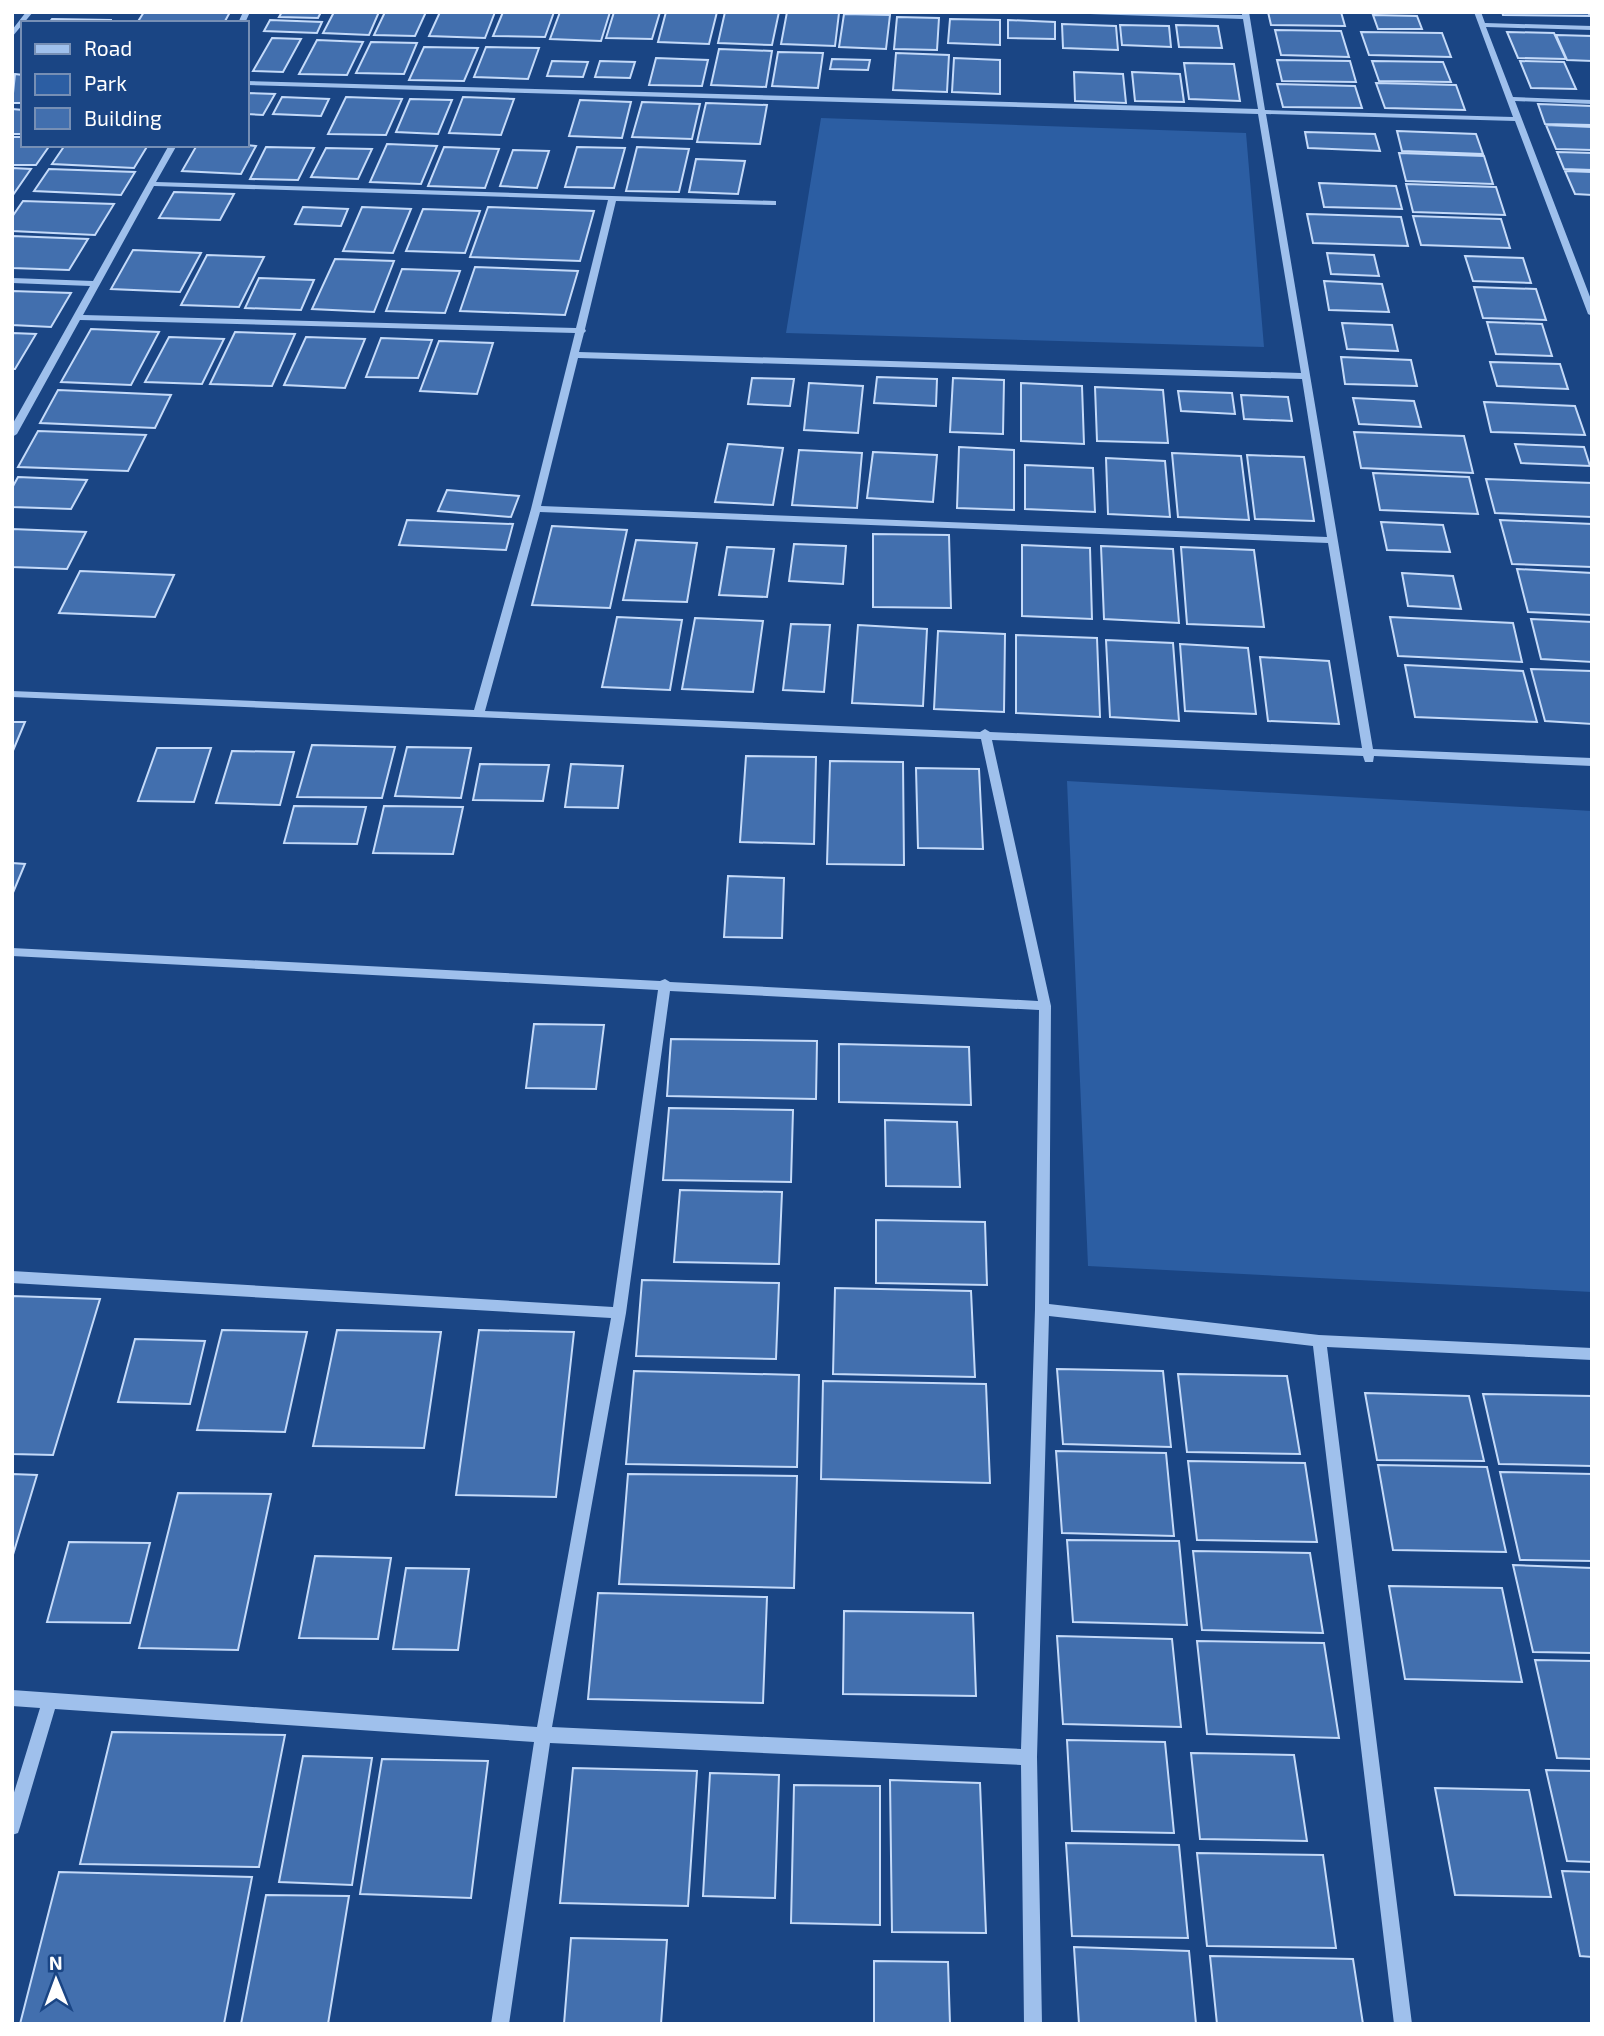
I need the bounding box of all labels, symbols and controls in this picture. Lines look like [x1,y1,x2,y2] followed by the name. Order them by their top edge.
[21,21,248,147] legend
[84,35,132,60] text: Road
[84,70,127,95] text: Park
[84,105,162,130] text: Building
[21,1945,91,2015] north arrow
[49,1951,63,1974] text: N

